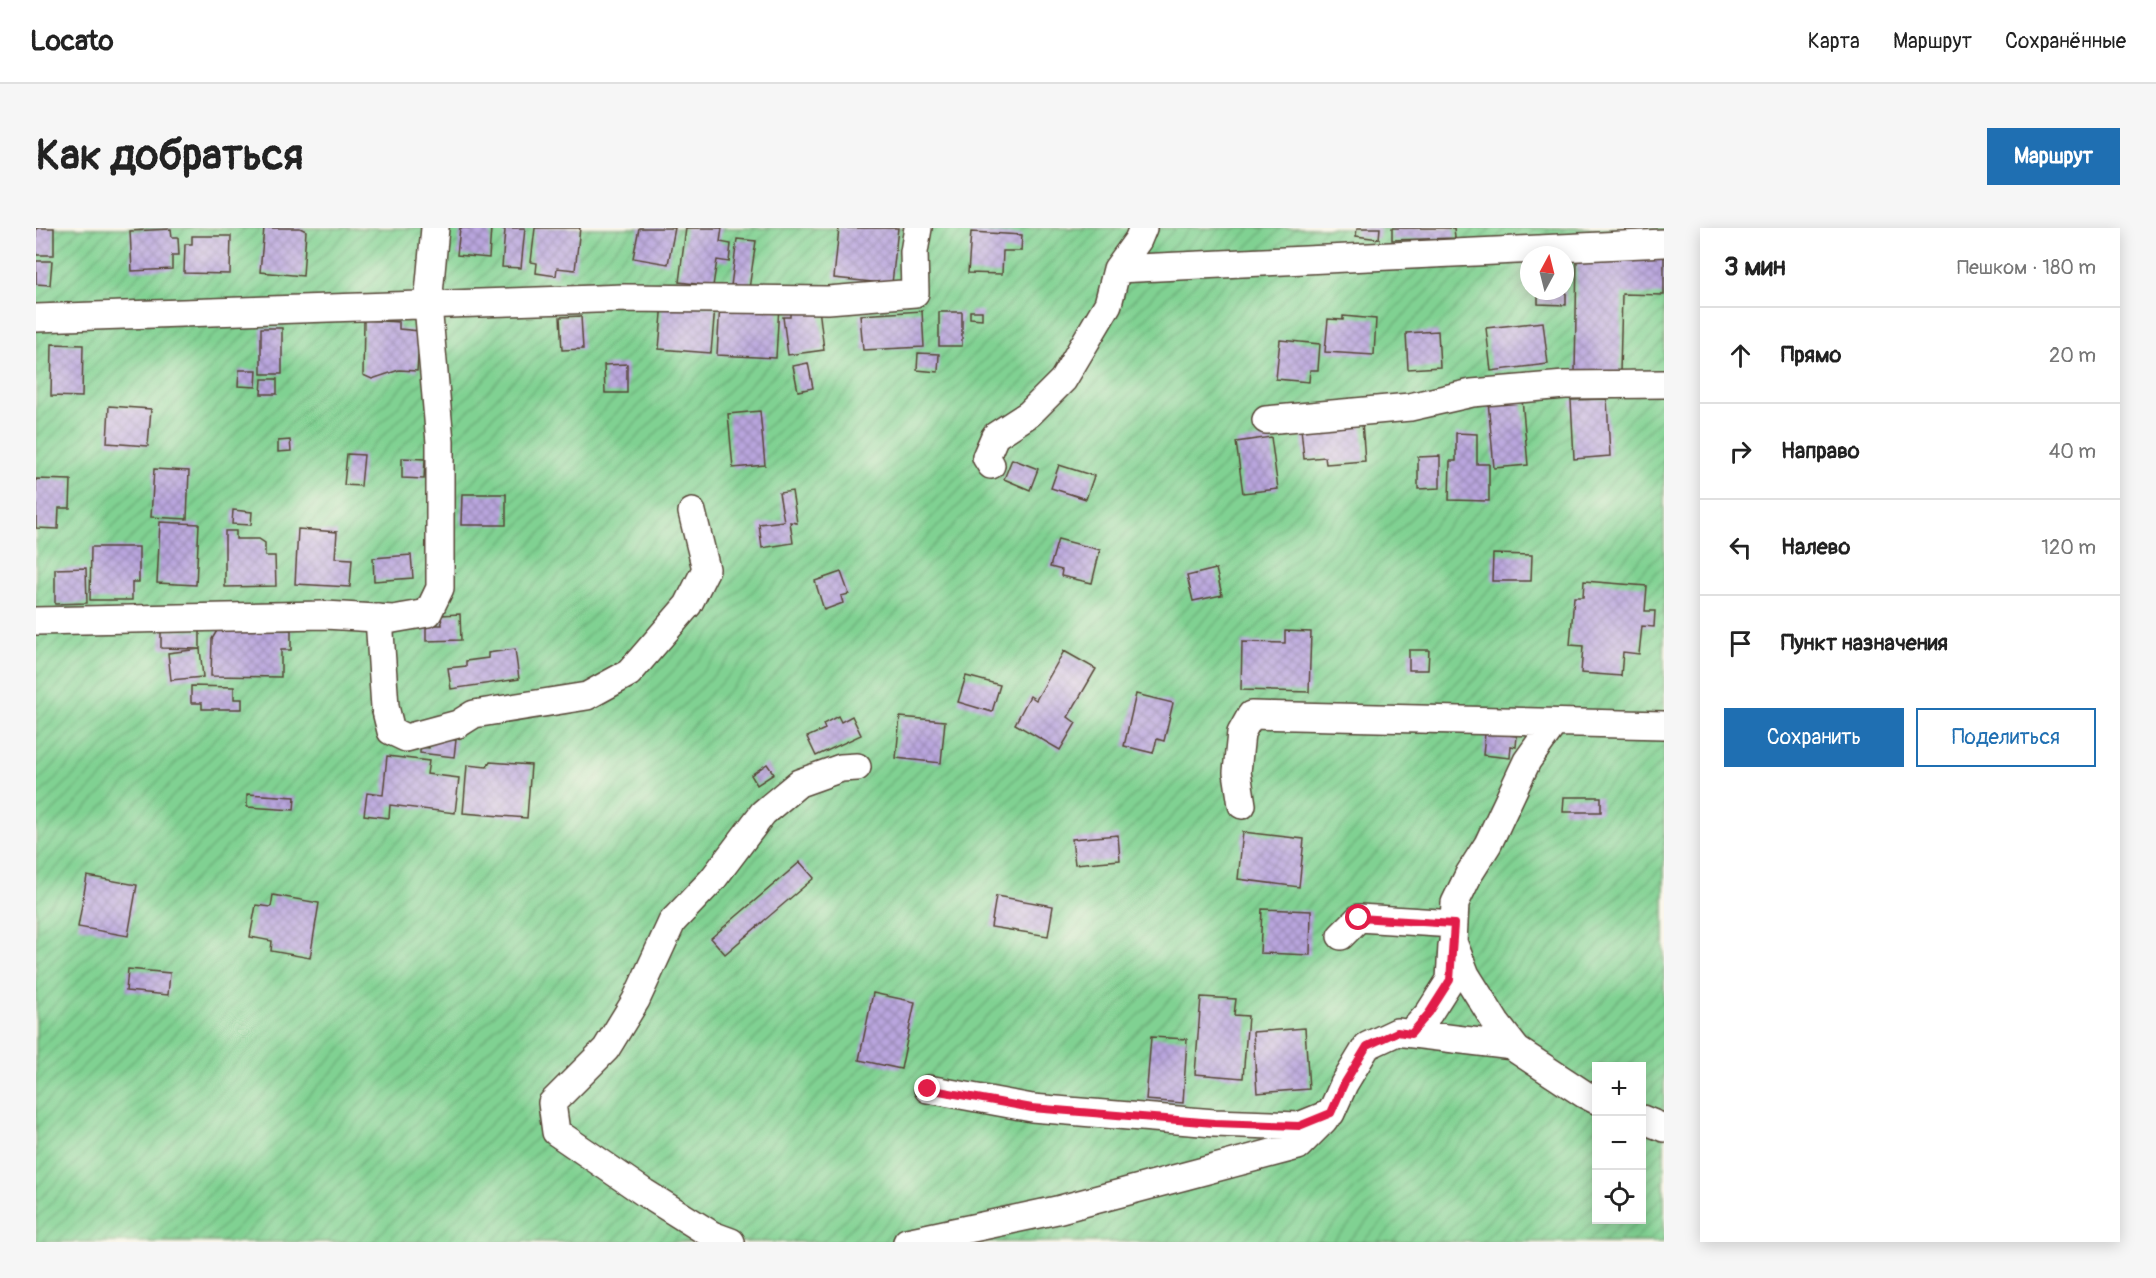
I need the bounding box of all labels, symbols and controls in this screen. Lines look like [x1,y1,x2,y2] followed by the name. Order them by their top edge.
[30,24,114,59] text: Locato
[1808,28,1860,55] text: Карта
[1893,28,1972,55] text: Маршрут
[2005,28,2126,55] text: Сохранённые
[1987,128,2120,185] button: Маршрут
[36,130,303,182] text: Как добраться
[1520,246,1574,300] north arrow
[1724,251,1786,283] text: 3 мин
[1957,255,2096,280] text: Пешком · 180 m
[1724,339,1757,372] icon: ahead
[1781,341,1841,369] text: Прямо
[2049,343,2096,368] text: 20 m
[1724,435,1757,468] icon: right
[1781,437,1860,465] text: Направо
[2049,439,2096,464] text: 40 m
[1724,531,1757,564] icon: left
[1781,533,1850,561] text: Налево
[2041,535,2096,560] text: 120 m
[1724,627,1757,660] icon: arrive
[1781,629,1948,657] text: Пункт назначения
[1724,708,1904,767] button: Сохранить
[1916,708,2096,767] button: Поделиться
[1345,904,1371,930] route start
[1592,1062,1646,1224] map controls
[1592,1062,1646,1116] button: +
[914,1075,940,1101] route end
[1592,1116,1646,1170] button: −
[1592,1170,1646,1224] button: locate

